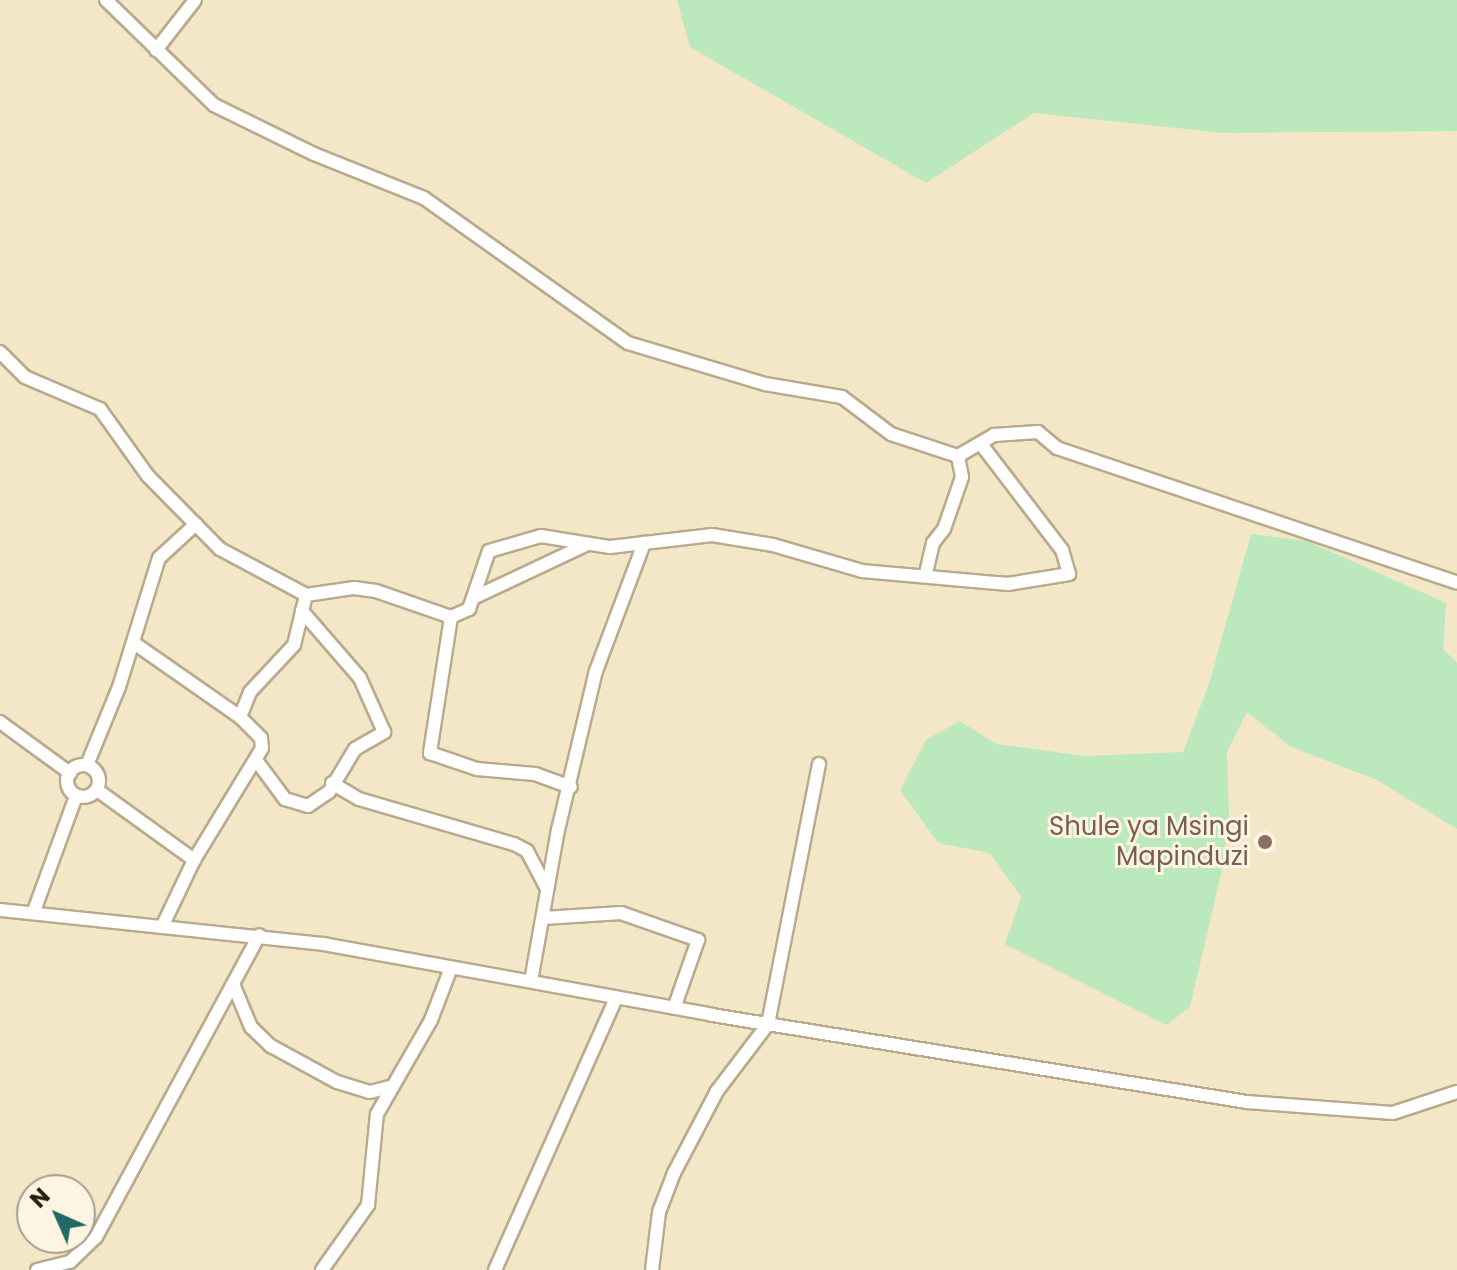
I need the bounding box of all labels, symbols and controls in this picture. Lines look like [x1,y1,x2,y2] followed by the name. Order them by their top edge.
[1049,811,1249,872] place label: Shule ya Msingi Mapinduzi
[1256,833,1274,851] marker: Shule ya Msingi Mapinduzi
[16,1174,96,1254] north arrow
[23,1181,57,1215] text: N

